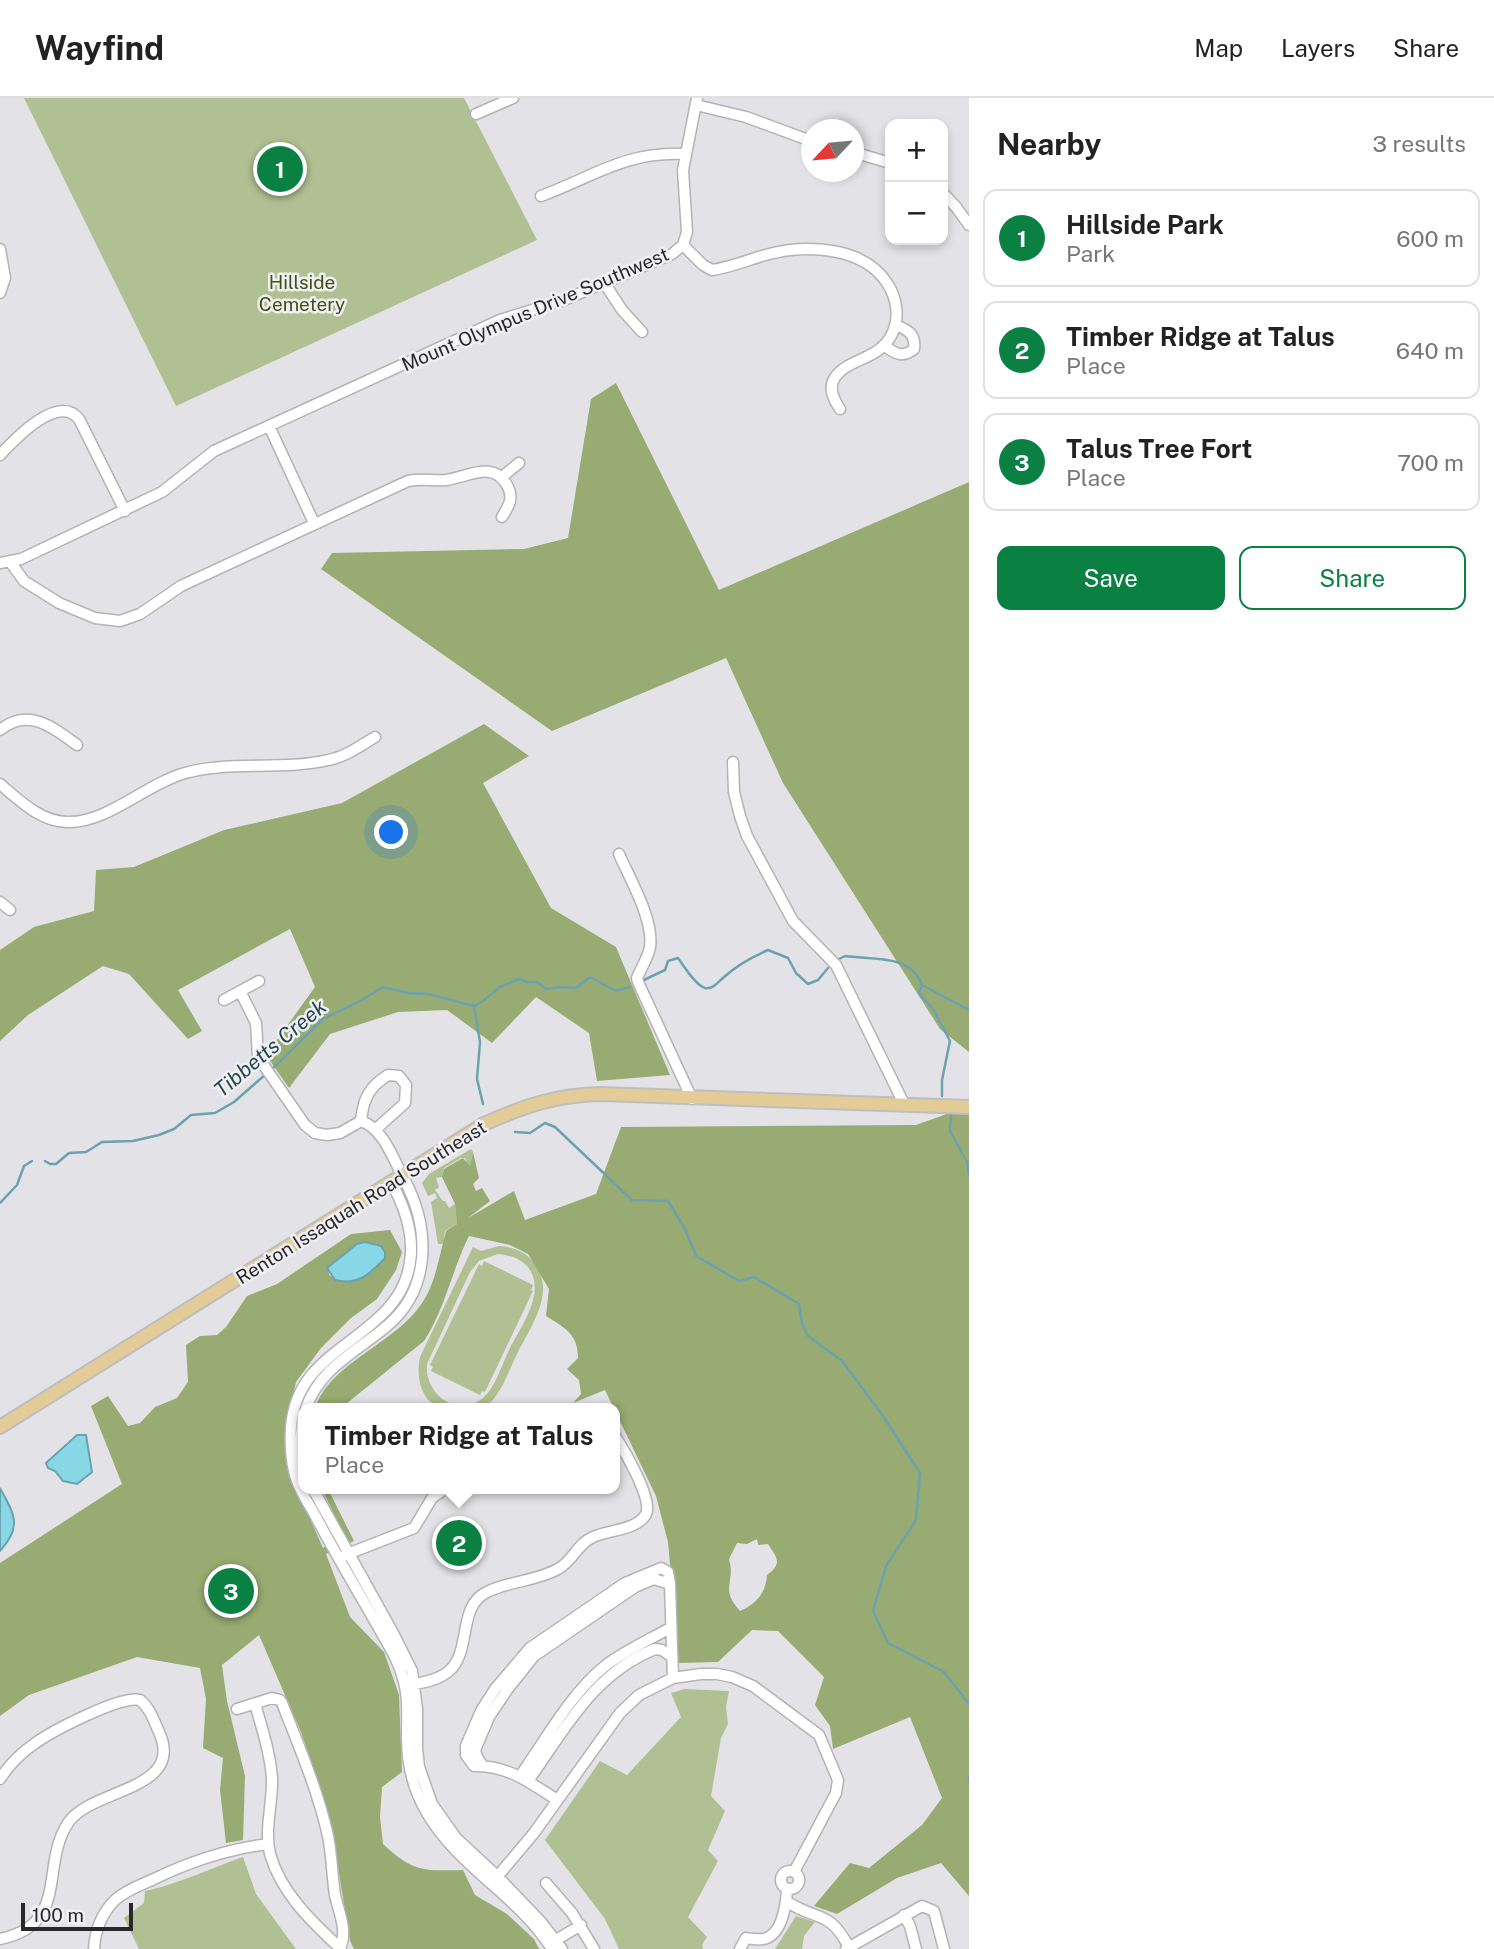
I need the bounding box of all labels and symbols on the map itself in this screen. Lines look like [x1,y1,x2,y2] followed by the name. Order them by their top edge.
[801,119,864,182] north arrow
[257,143,303,195] pin: 1
[398,243,672,375] street label: Mount Olympus Drive Southwest
[259,271,345,315] park label: Hillside Cemetery
[374,815,408,849] your location
[209,994,332,1102] water label: Tibbetts Creek
[232,1116,490,1288] street label: Renton Issaquah Road Southeast
[436,1517,482,1569] pin: 2
[208,1565,254,1617] pin: 3
[21,1900,133,1932] scale bar

